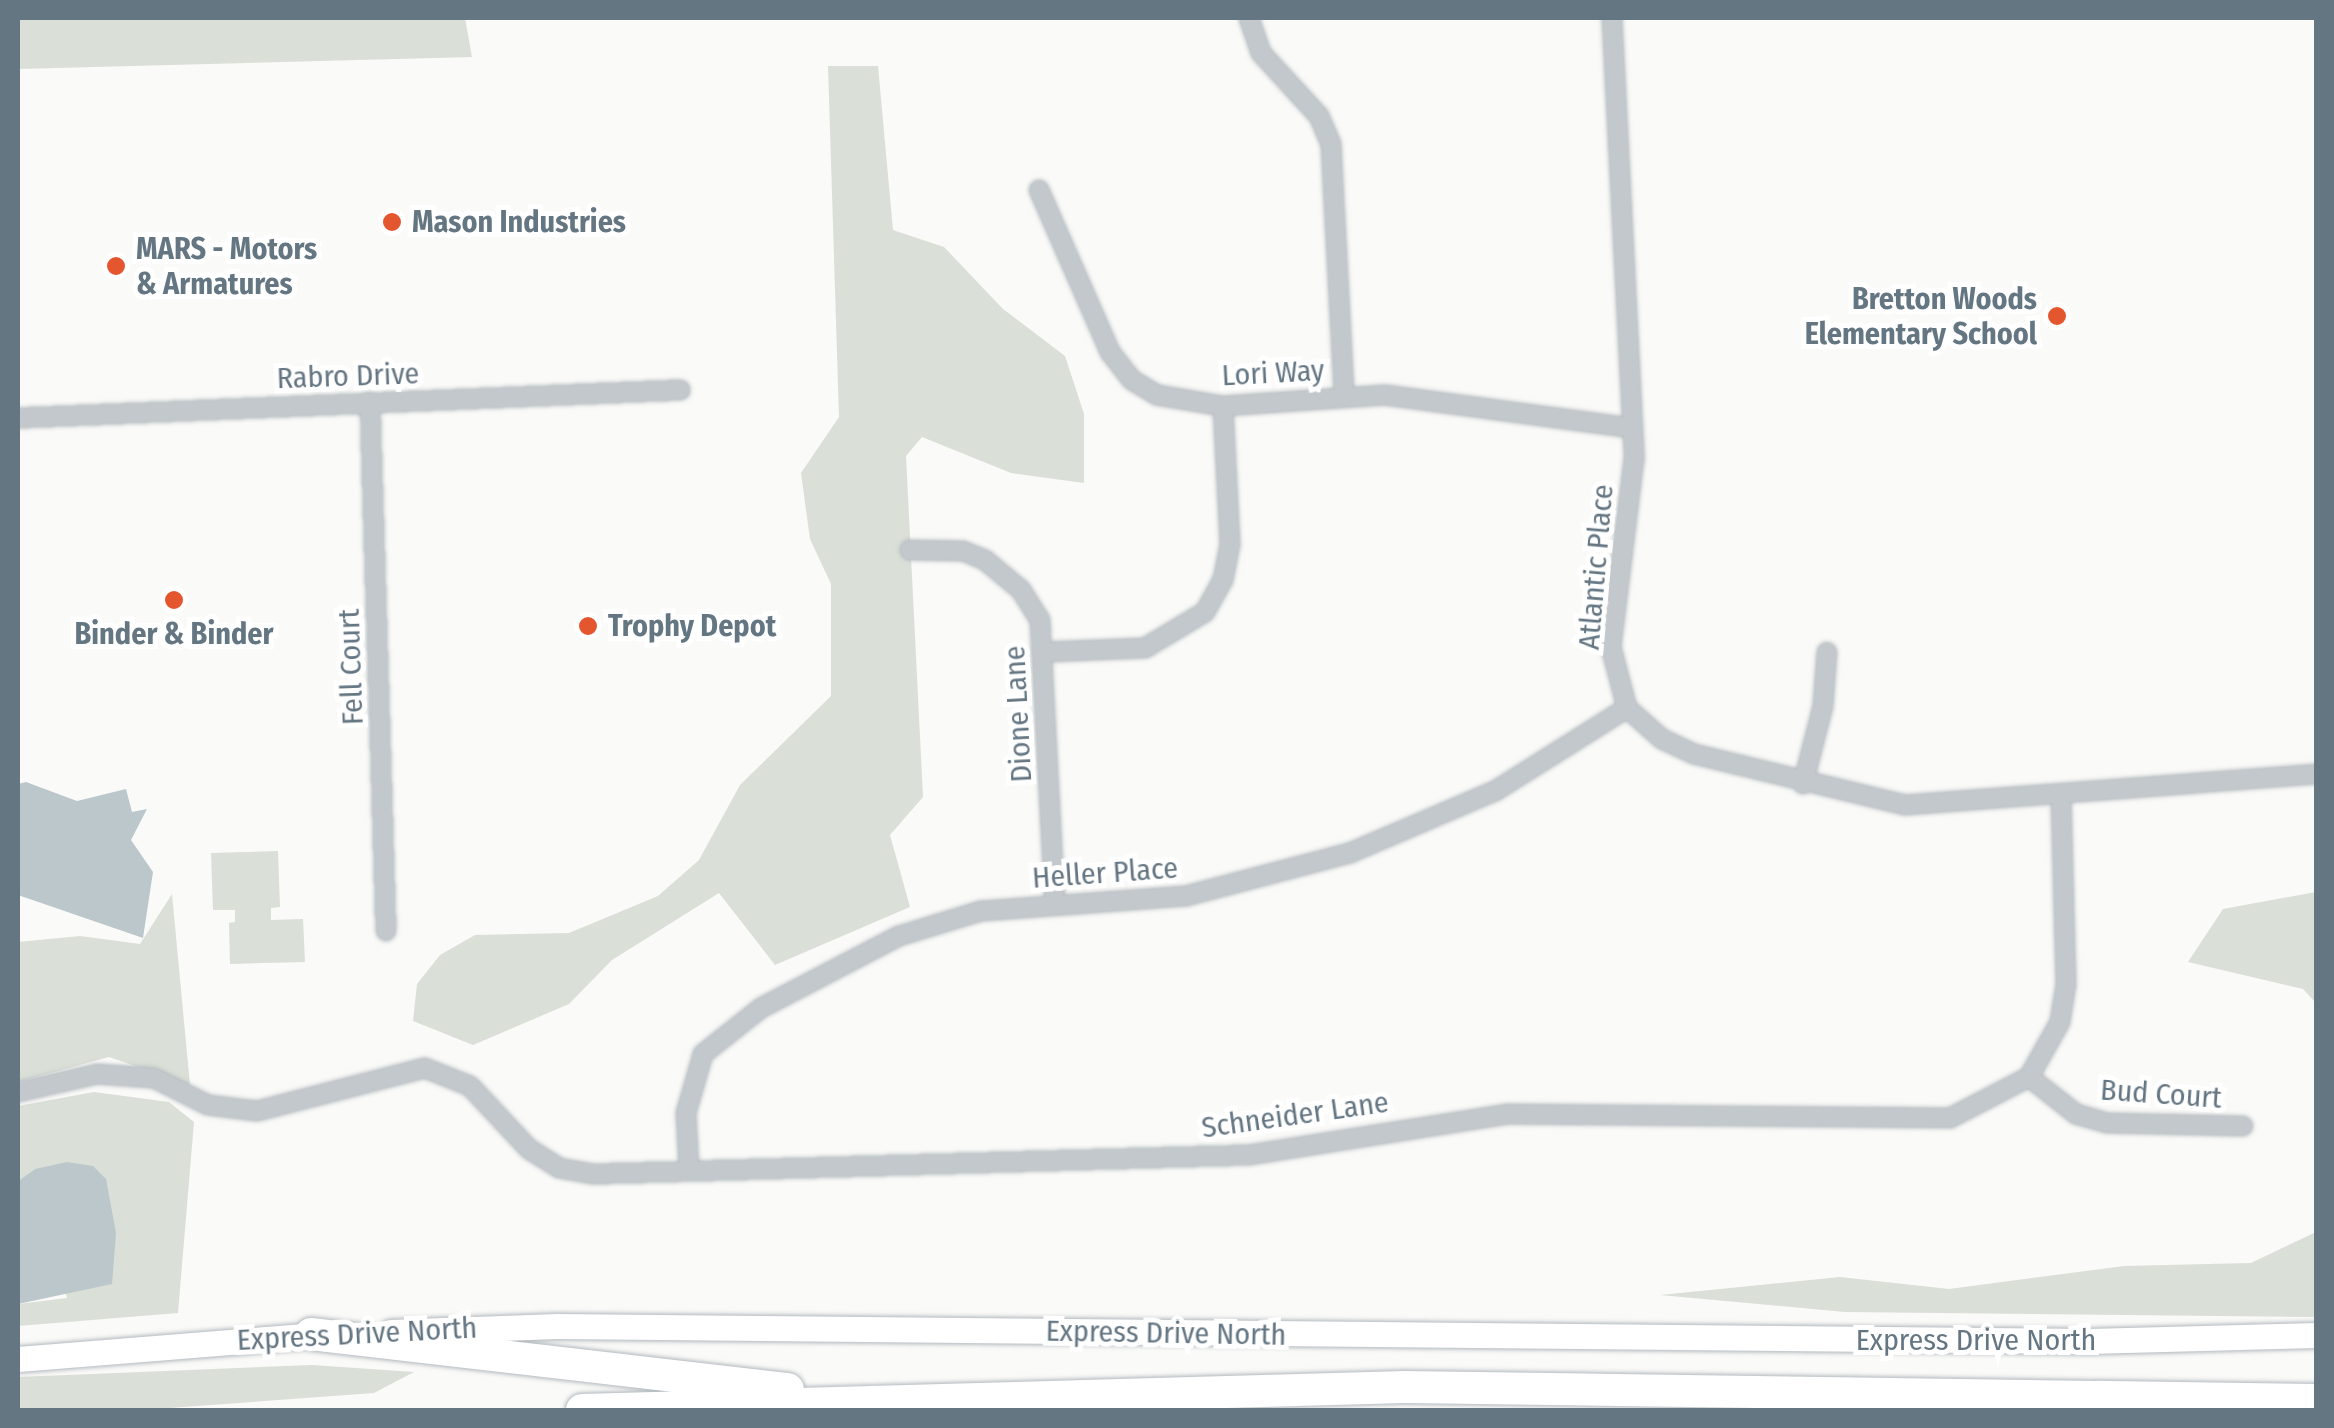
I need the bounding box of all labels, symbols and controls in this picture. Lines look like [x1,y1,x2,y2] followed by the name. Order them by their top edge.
[412,204,626,240] place label: Mason Industries
[381,211,403,233] marker: Mason Industries
[136,231,317,302] place label: MARS - Motors & Armatures
[105,255,127,277] marker: MARS - Motors & Armatures
[1805,281,2037,352] place label: Bretton Woods Elementary School
[2046,305,2068,327] marker: Bretton Woods Elementary School
[1221,352,1325,394] street label: Lori Way
[276,356,420,396] street label: Rabro Drive
[1571,483,1621,651] street label: Atlantic Place
[163,589,185,611] marker: Binder & Binder
[331,608,371,726] street label: Fell Court
[608,608,776,644] place label: Trophy Depot
[577,615,599,637] marker: Trophy Depot
[75,616,273,652] place label: Binder & Binder
[996,645,1040,783] street label: Dione Lane
[1031,850,1179,896] street label: Heller Place
[2099,1072,2223,1116] street label: Bud Court
[1199,1084,1391,1146] street label: Schneider Lane
[236,1310,478,1358] street label: Express Drive North
[1045,1313,1287,1353] street label: Express Drive North
[1856,1322,2096,1358] street label: Express Drive North

